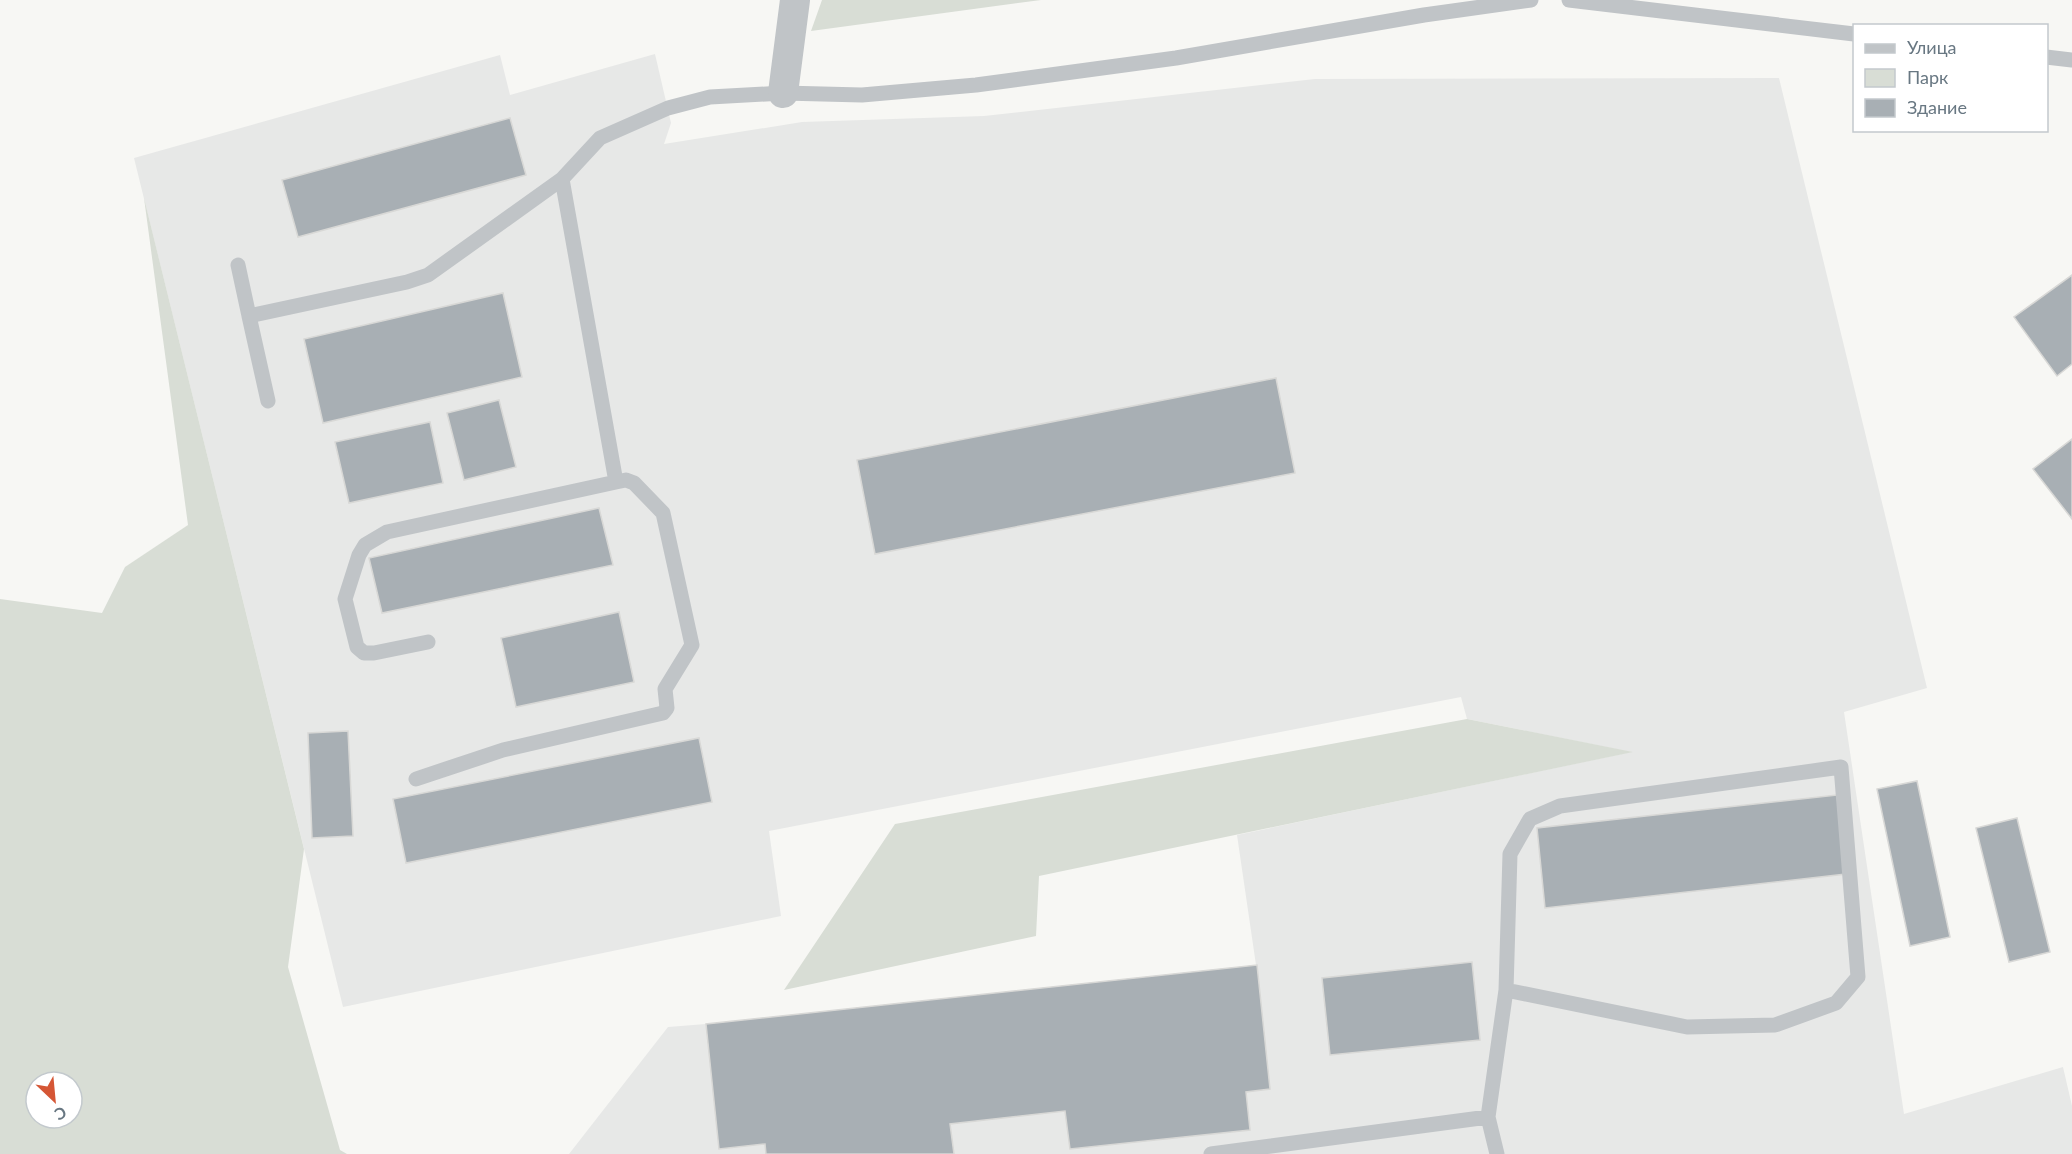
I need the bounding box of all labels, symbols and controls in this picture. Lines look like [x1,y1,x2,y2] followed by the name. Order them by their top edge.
[1853,24,2048,132] legend
[1907,36,1957,58] text: Улица
[1907,66,1949,88] text: Парк
[1907,96,1967,118] text: Здание
[24,1070,84,1130] north arrow
[52,1103,70,1125] text: С

